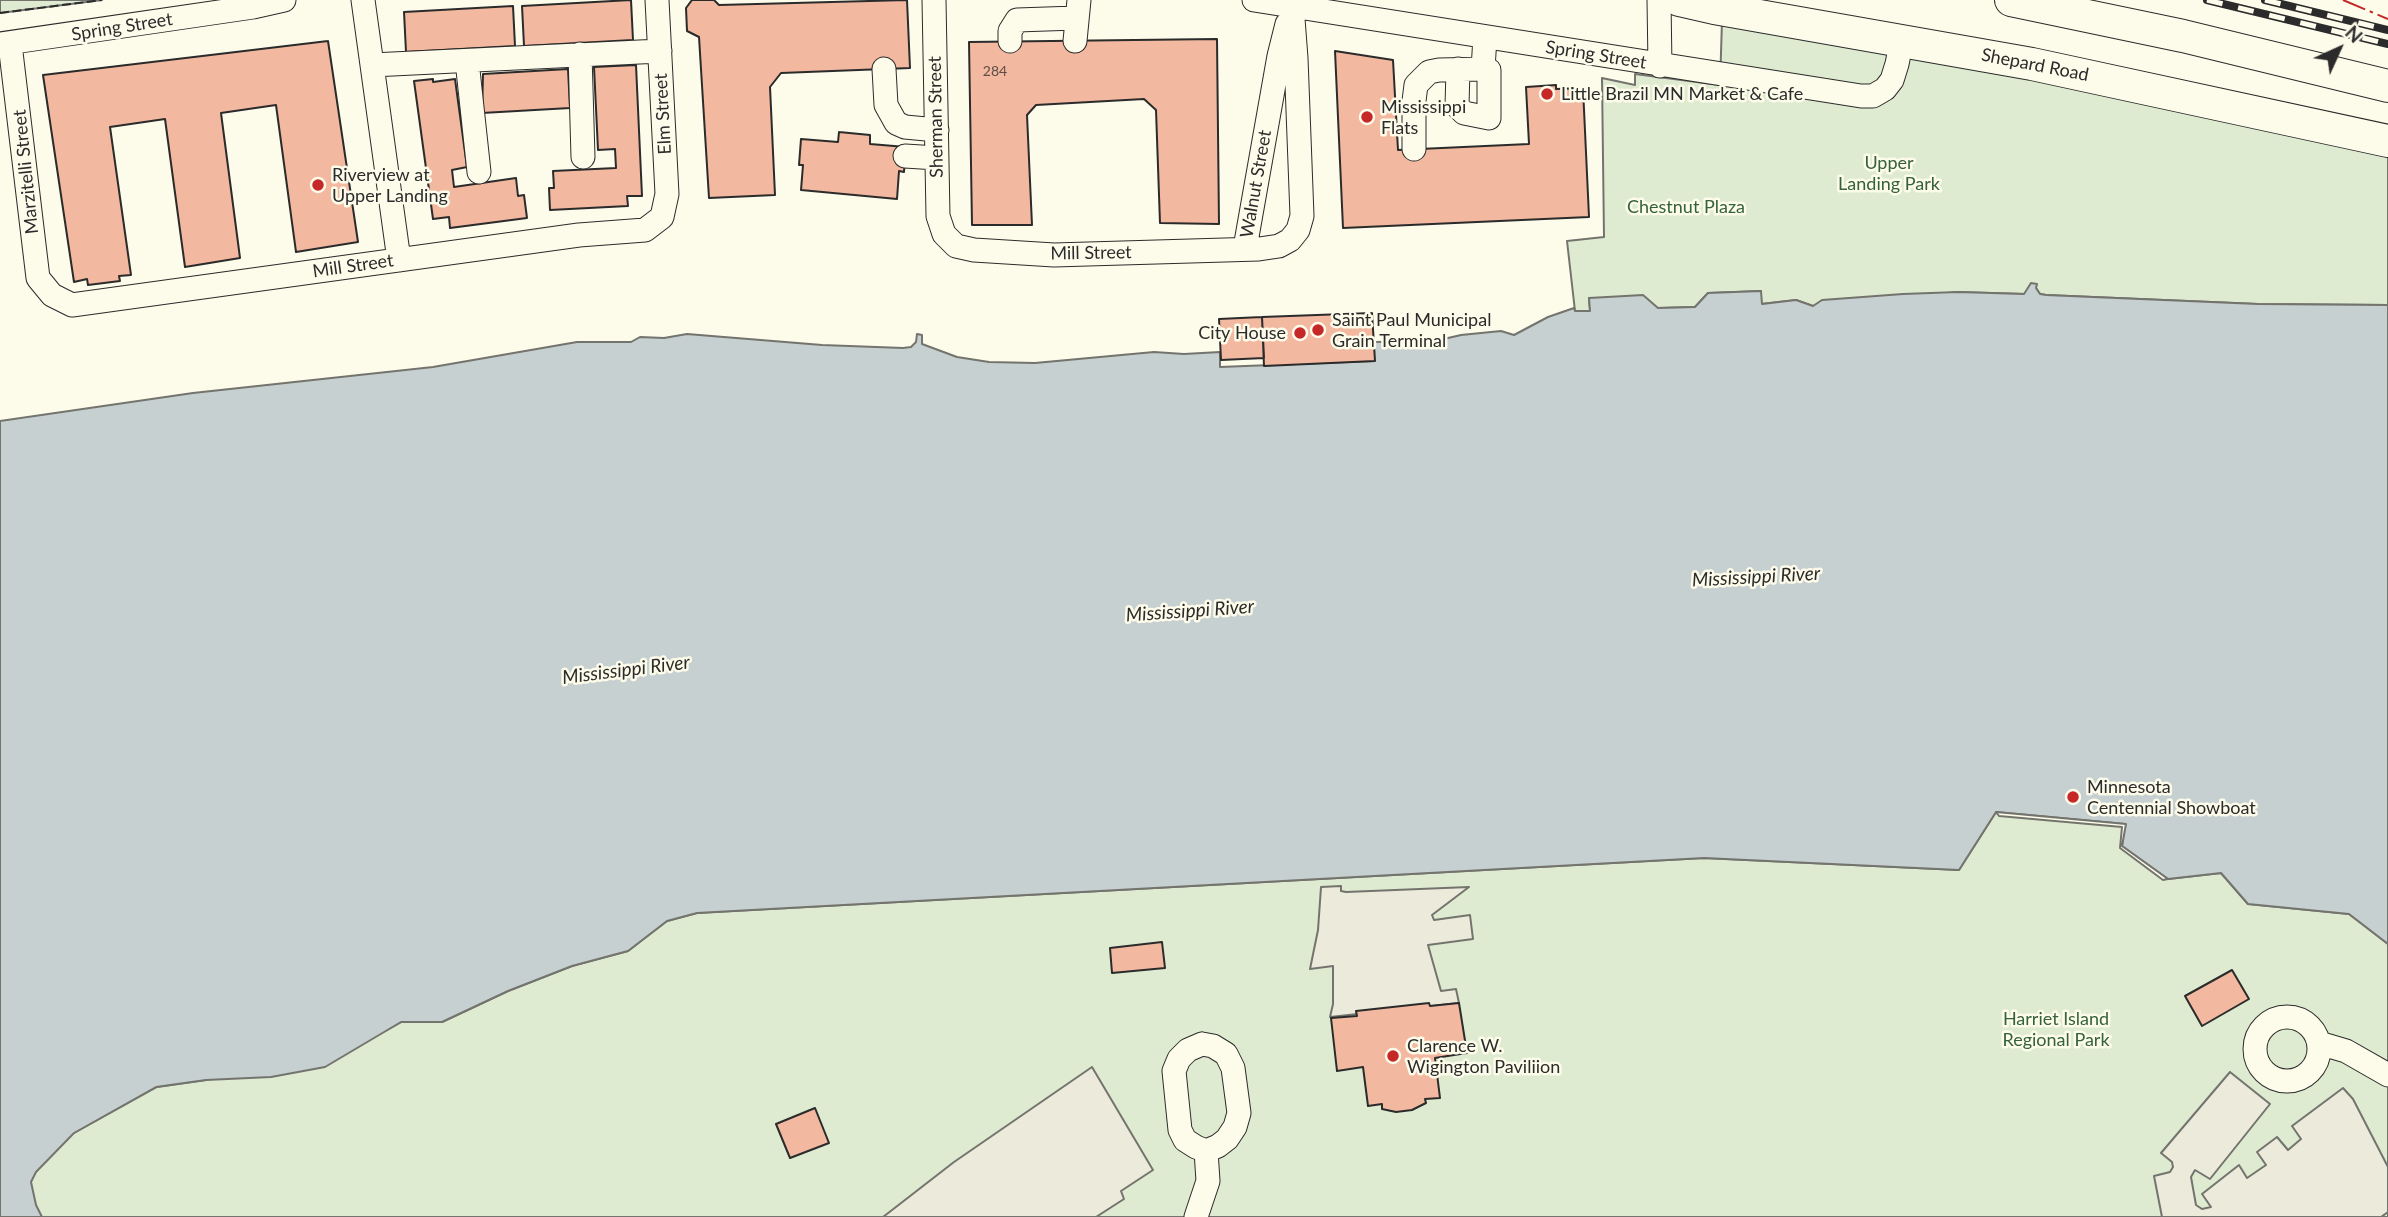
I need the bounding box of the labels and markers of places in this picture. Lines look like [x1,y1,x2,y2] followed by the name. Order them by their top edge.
[1561,83,1803,105] place label: Little Brazil MN Market & Cafe
[1539,86,1555,102] marker: Little Brazil MN Market & Cafe
[1381,96,1466,138] place label: Mississippi Flats
[1359,109,1375,125] marker: Mississippi Flats
[332,164,448,206] place label: Riverview at Upper Landing
[310,177,326,193] marker: Riverview at Upper Landing
[1332,309,1491,352] place label: Saint Paul Municipal Grain Terminal
[1198,322,1286,344] place label: City House
[1310,322,1326,338] marker: Saint Paul Municipal Grain Terminal
[1292,325,1308,341] marker: City House
[2087,776,2256,818] place label: Minnesota Centennial Showboat
[2065,789,2081,805] marker: Minnesota Centennial Showboat
[1407,1035,1560,1078] place label: Clarence W. Wigington Paviliion
[1385,1048,1401,1064] marker: Clarence W. Wigington Paviliion

